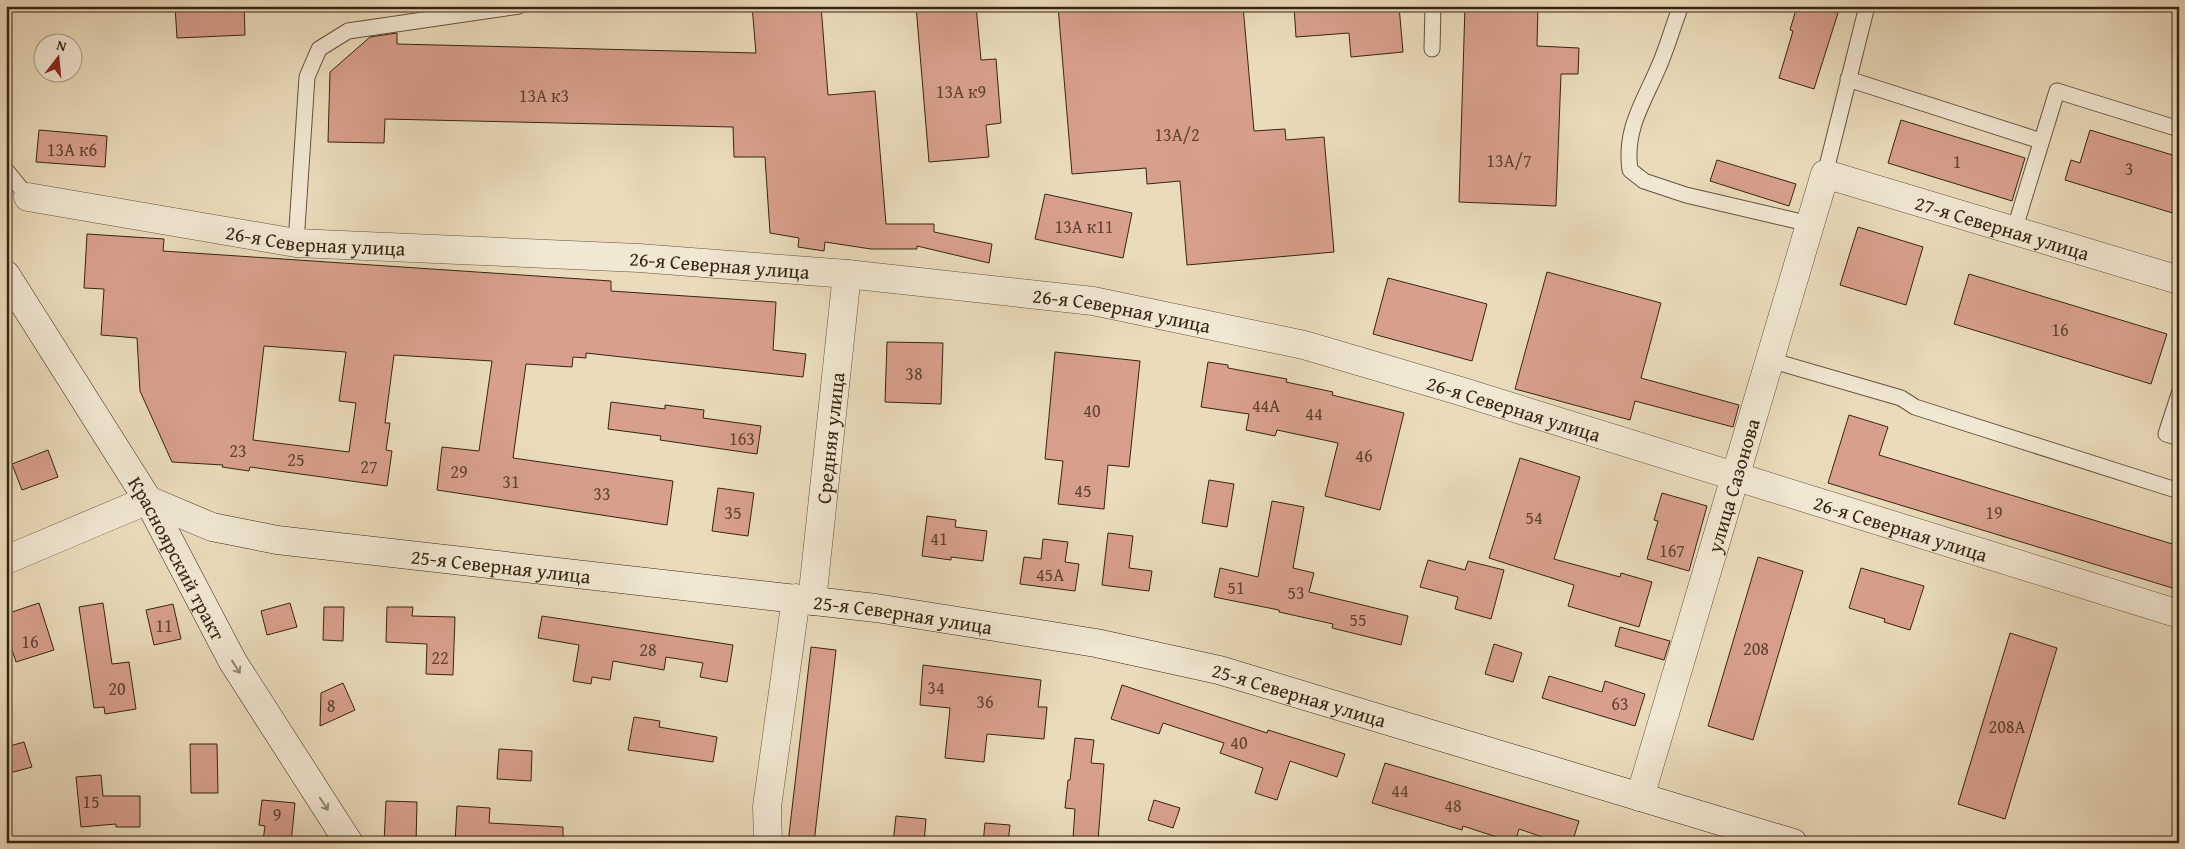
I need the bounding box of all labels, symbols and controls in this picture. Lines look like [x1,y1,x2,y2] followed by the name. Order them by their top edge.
[32,32,82,82] north arrow
[54,35,69,57] text: N
[936,78,986,105] house number: 13А к9
[519,82,569,109] house number: 13А к3
[1154,121,1200,148] house number: 13А/2
[47,136,97,163] house number: 13А к6
[1486,147,1532,174] house number: 13А/7
[1953,148,1961,175] house number: 1
[2125,155,2133,182] house number: 3
[1912,187,2093,267] street label: 27-я Северная улица
[1055,213,1113,240] house number: 13А к11
[223,217,406,262] street label: 26-я Северная улица
[629,243,811,286] street label: 26-я Северная улица
[1031,280,1214,340] street label: 26-я Северная улица
[2051,316,2069,343] house number: 16
[905,360,923,387] house number: 38
[1423,368,1605,448] street label: 26-я Северная улица
[808,370,851,505] street label: Средняя улица
[1252,392,1280,419] house number: 44А
[1083,397,1101,424] house number: 40
[1305,400,1323,427] house number: 44
[1699,414,1766,557] street label: улица Сазонова
[729,425,755,452] house number: 163
[229,437,247,464] house number: 23
[1355,442,1373,469] house number: 46
[287,446,305,473] house number: 25
[360,453,378,480] house number: 27
[450,458,468,485] house number: 29
[502,468,520,495] house number: 31
[122,470,233,645] street label: Красноярский тракт
[1074,477,1092,504] house number: 45
[593,480,611,507] house number: 33
[1810,487,1992,568] street label: 26-я Северная улица
[724,499,742,526] house number: 35
[1985,499,2003,526] house number: 19
[1525,504,1543,531] house number: 54
[930,525,948,552] house number: 41
[1659,537,1685,564] house number: 167
[409,541,593,590] street label: 25-я Северная улица
[1036,561,1064,588] house number: 45А
[1227,574,1245,601] house number: 51
[1287,579,1305,606] house number: 53
[812,586,995,641] street label: 25-я Северная улица
[1349,606,1367,633] house number: 55
[155,612,173,639] house number: 11
[21,628,39,655] house number: 16
[1743,635,1769,662] house number: 208
[639,636,657,663] house number: 28
[431,644,449,671] house number: 22
[1209,654,1390,734] street label: 25-я Северная улица
[232,659,242,673] one-way arrow
[927,674,945,701] house number: 34
[108,675,126,702] house number: 20
[976,688,994,715] house number: 36
[1611,690,1629,717] house number: 63
[327,692,335,719] house number: 8
[1989,713,2026,740] house number: 208А
[1230,729,1248,756] house number: 40
[1391,777,1409,804] house number: 44
[82,788,100,815] house number: 15
[1444,792,1462,819] house number: 48
[319,796,329,810] one-way arrow
[273,801,281,828] house number: 9

